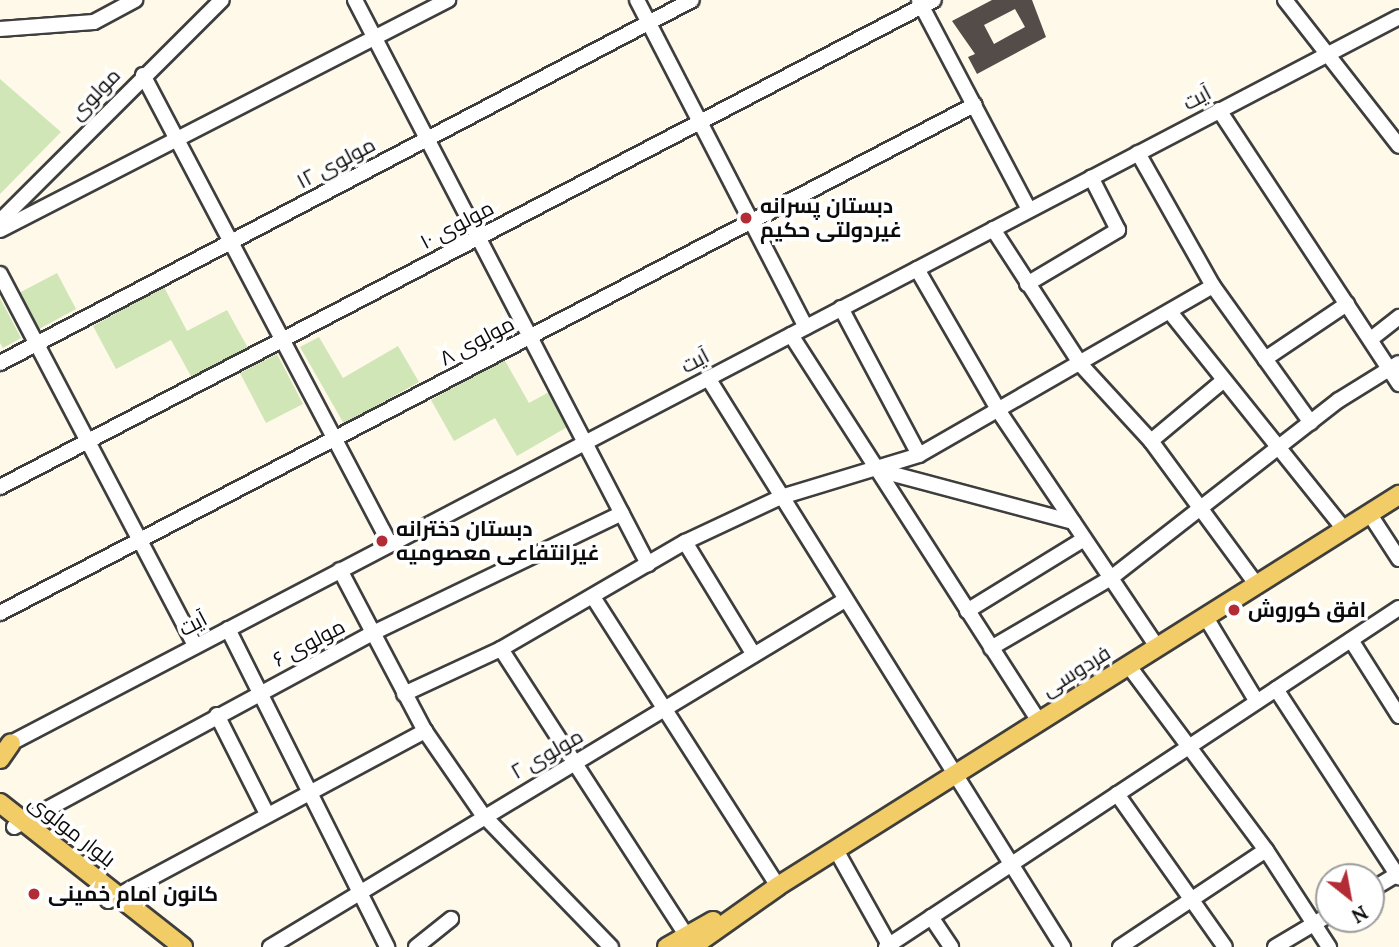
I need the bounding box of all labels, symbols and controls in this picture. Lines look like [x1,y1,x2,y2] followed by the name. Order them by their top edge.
[64,63,126,125] street label: مولوی
[1179,80,1215,116] street label: آیت
[292,132,380,194] street label: مولوی ۱۲
[760,193,902,243] place label: دبستان پسرانه غیردولتی حکیم
[416,195,498,255] street label: مولوی ۱۰
[738,210,754,226] marker: دبستان پسرانه غیردولتی حکیم
[435,311,519,371] street label: مولوی ۸
[677,343,713,379] street label: آیت
[396,516,600,566] place label: دبستان دخترانه غیرانتفاعی معصومیه
[374,533,390,549] marker: دبستان دخترانه غیرانتفاعی معصومیه
[1248,597,1366,623] place label: افق کوروش
[1226,602,1242,618] marker: افق کوروش
[175,606,211,642] street label: آیت
[269,614,349,672] street label: مولوی ۶
[1037,640,1115,702] street label: فردوسی
[507,723,587,785] street label: مولوی ۲
[24,789,120,873] street label: بلوار مولوی
[1315,863,1385,933] north arrow
[48,881,218,907] place label: کانون امام خمینی
[26,886,42,902] marker: کانون امام خمینی
[1347,900,1372,928] text: N

